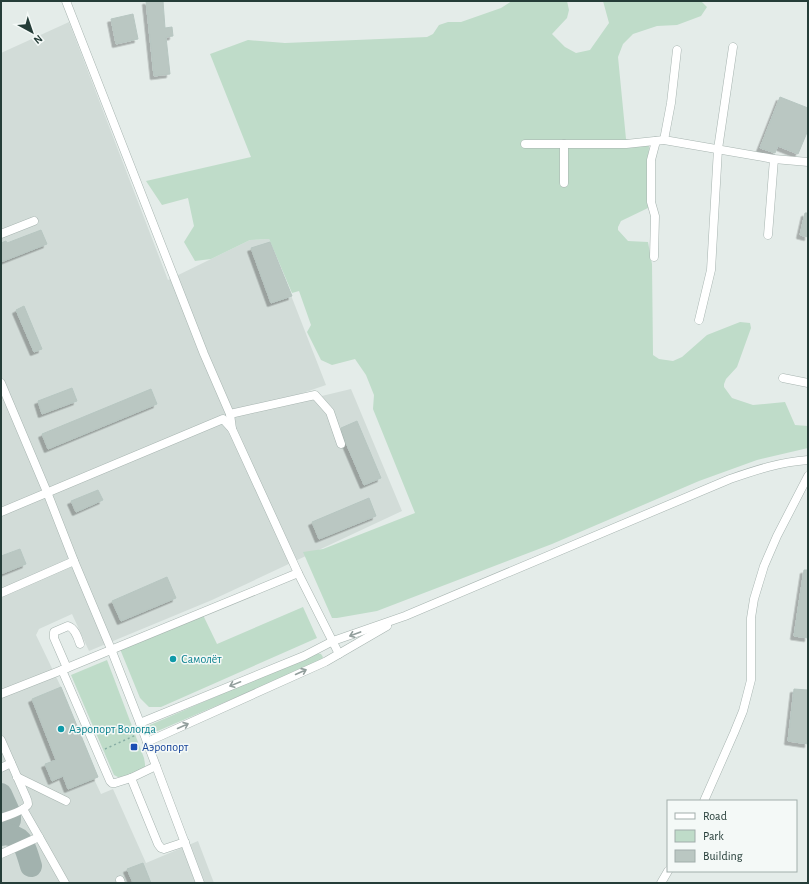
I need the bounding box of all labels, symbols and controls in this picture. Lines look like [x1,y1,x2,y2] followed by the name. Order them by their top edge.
[12,12,52,52] north arrow
[32,33,45,46] text: N
[349,630,361,638] one-way arrow
[181,653,222,665] place label: Самолёт
[168,654,178,664] marker: Самолёт
[295,668,307,676] one-way arrow
[229,681,241,688] one-way arrow
[176,722,188,729] one-way arrow
[69,723,157,735] place label: Аэропорт Вологда
[56,724,66,734] marker: Аэропорт Вологда
[142,741,189,753] place label: Аэропорт
[129,742,139,752] marker: Аэропорт
[667,800,797,872] legend
[703,810,727,822] text: Road
[703,830,724,842] text: Park
[703,850,743,862] text: Building

